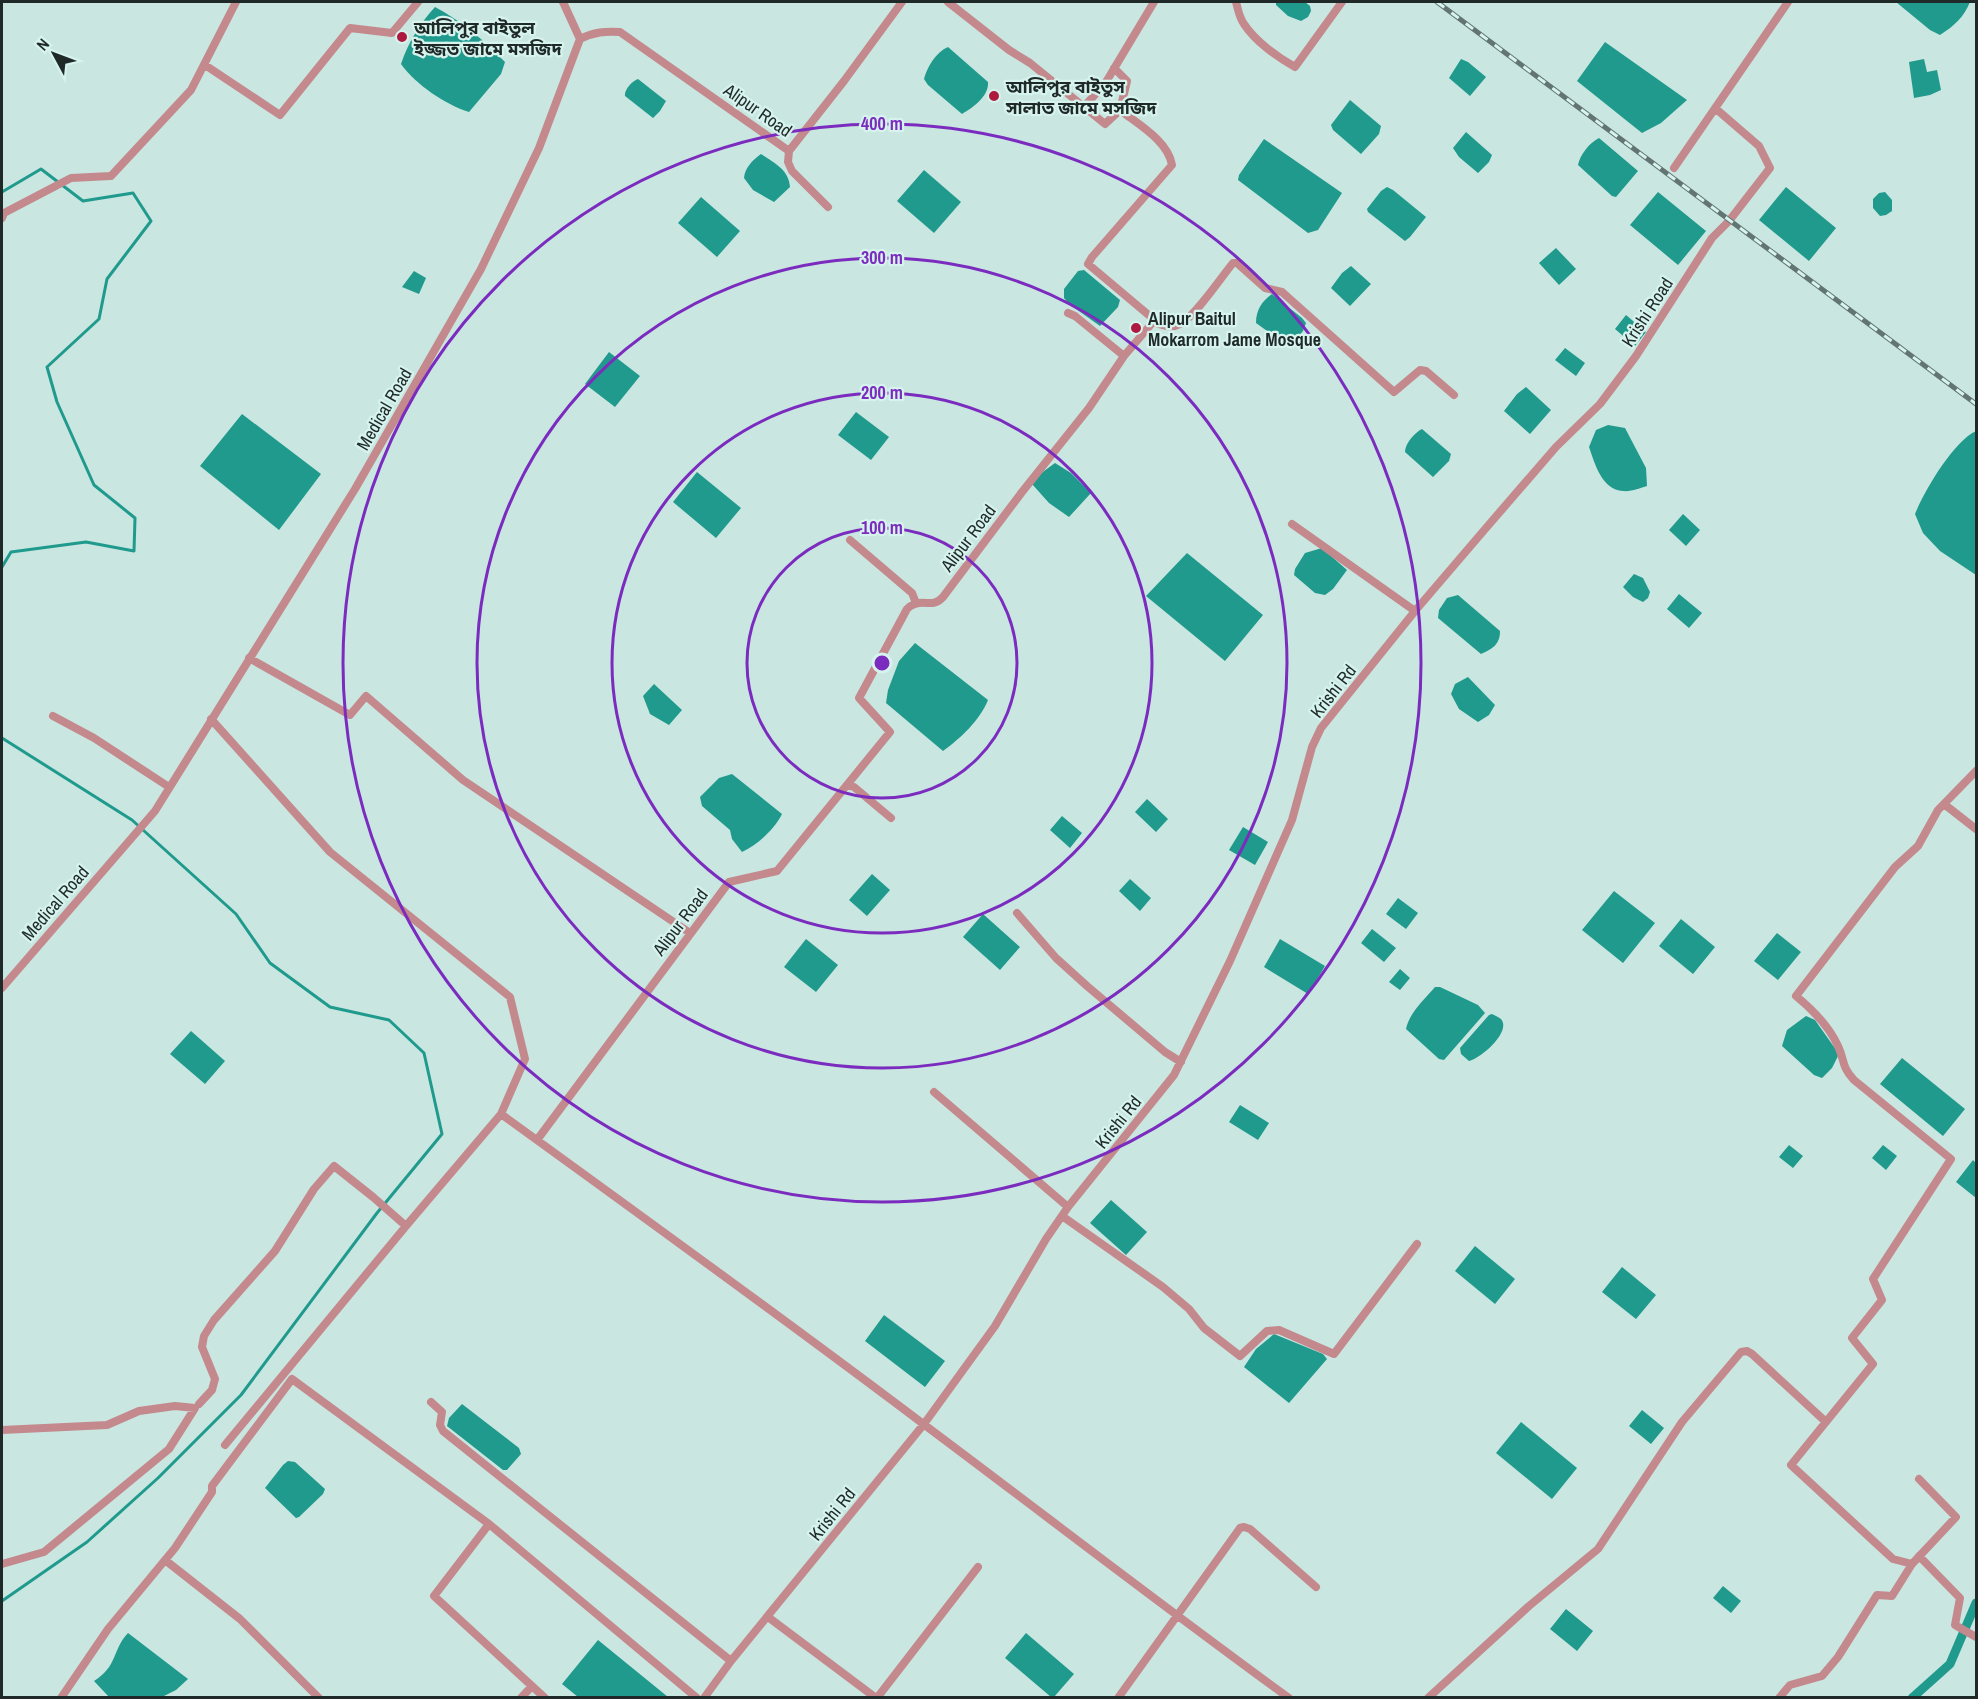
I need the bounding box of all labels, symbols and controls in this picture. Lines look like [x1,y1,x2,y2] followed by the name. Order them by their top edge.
[413,15,562,61] place label: আলিপুর বাইতুল ইজ্জত জামে মসজিদ
[24,24,84,84] north arrow
[395,30,409,44] marker: আলিপুর বাইতুল ইজ্জত জামে মসজিদ
[31,33,54,55] text: N
[1005,74,1157,120] place label: আলিপুর বাইতুস সালাত জামে মসজিদ
[718,77,797,143] street label: Alipur Road
[987,89,1001,103] marker: আলিপুর বাইতুস সালাত জামে মসজিদ
[861,111,903,136] text: 400 m
[861,245,903,270] text: 300 m
[1615,273,1679,351] street label: Krishi Road
[1148,306,1321,352] place label: Alipur Baitul Mokarrom Jame Mosque
[1129,321,1143,335] marker: Alipur Baitul Mokarrom Jame Mosque
[350,363,418,455] street label: Medical Road
[861,380,903,405] text: 200 m
[934,499,1001,577] street label: Alipur Road
[861,515,903,540] text: 100 m
[872,653,892,673] centre of rings
[1304,659,1362,723] street label: Krishi Rd
[16,860,94,946] street label: Medical Road
[646,883,713,961] street label: Alipur Road
[1089,1090,1147,1154] street label: Krishi Rd
[803,1482,861,1546] street label: Krishi Rd

